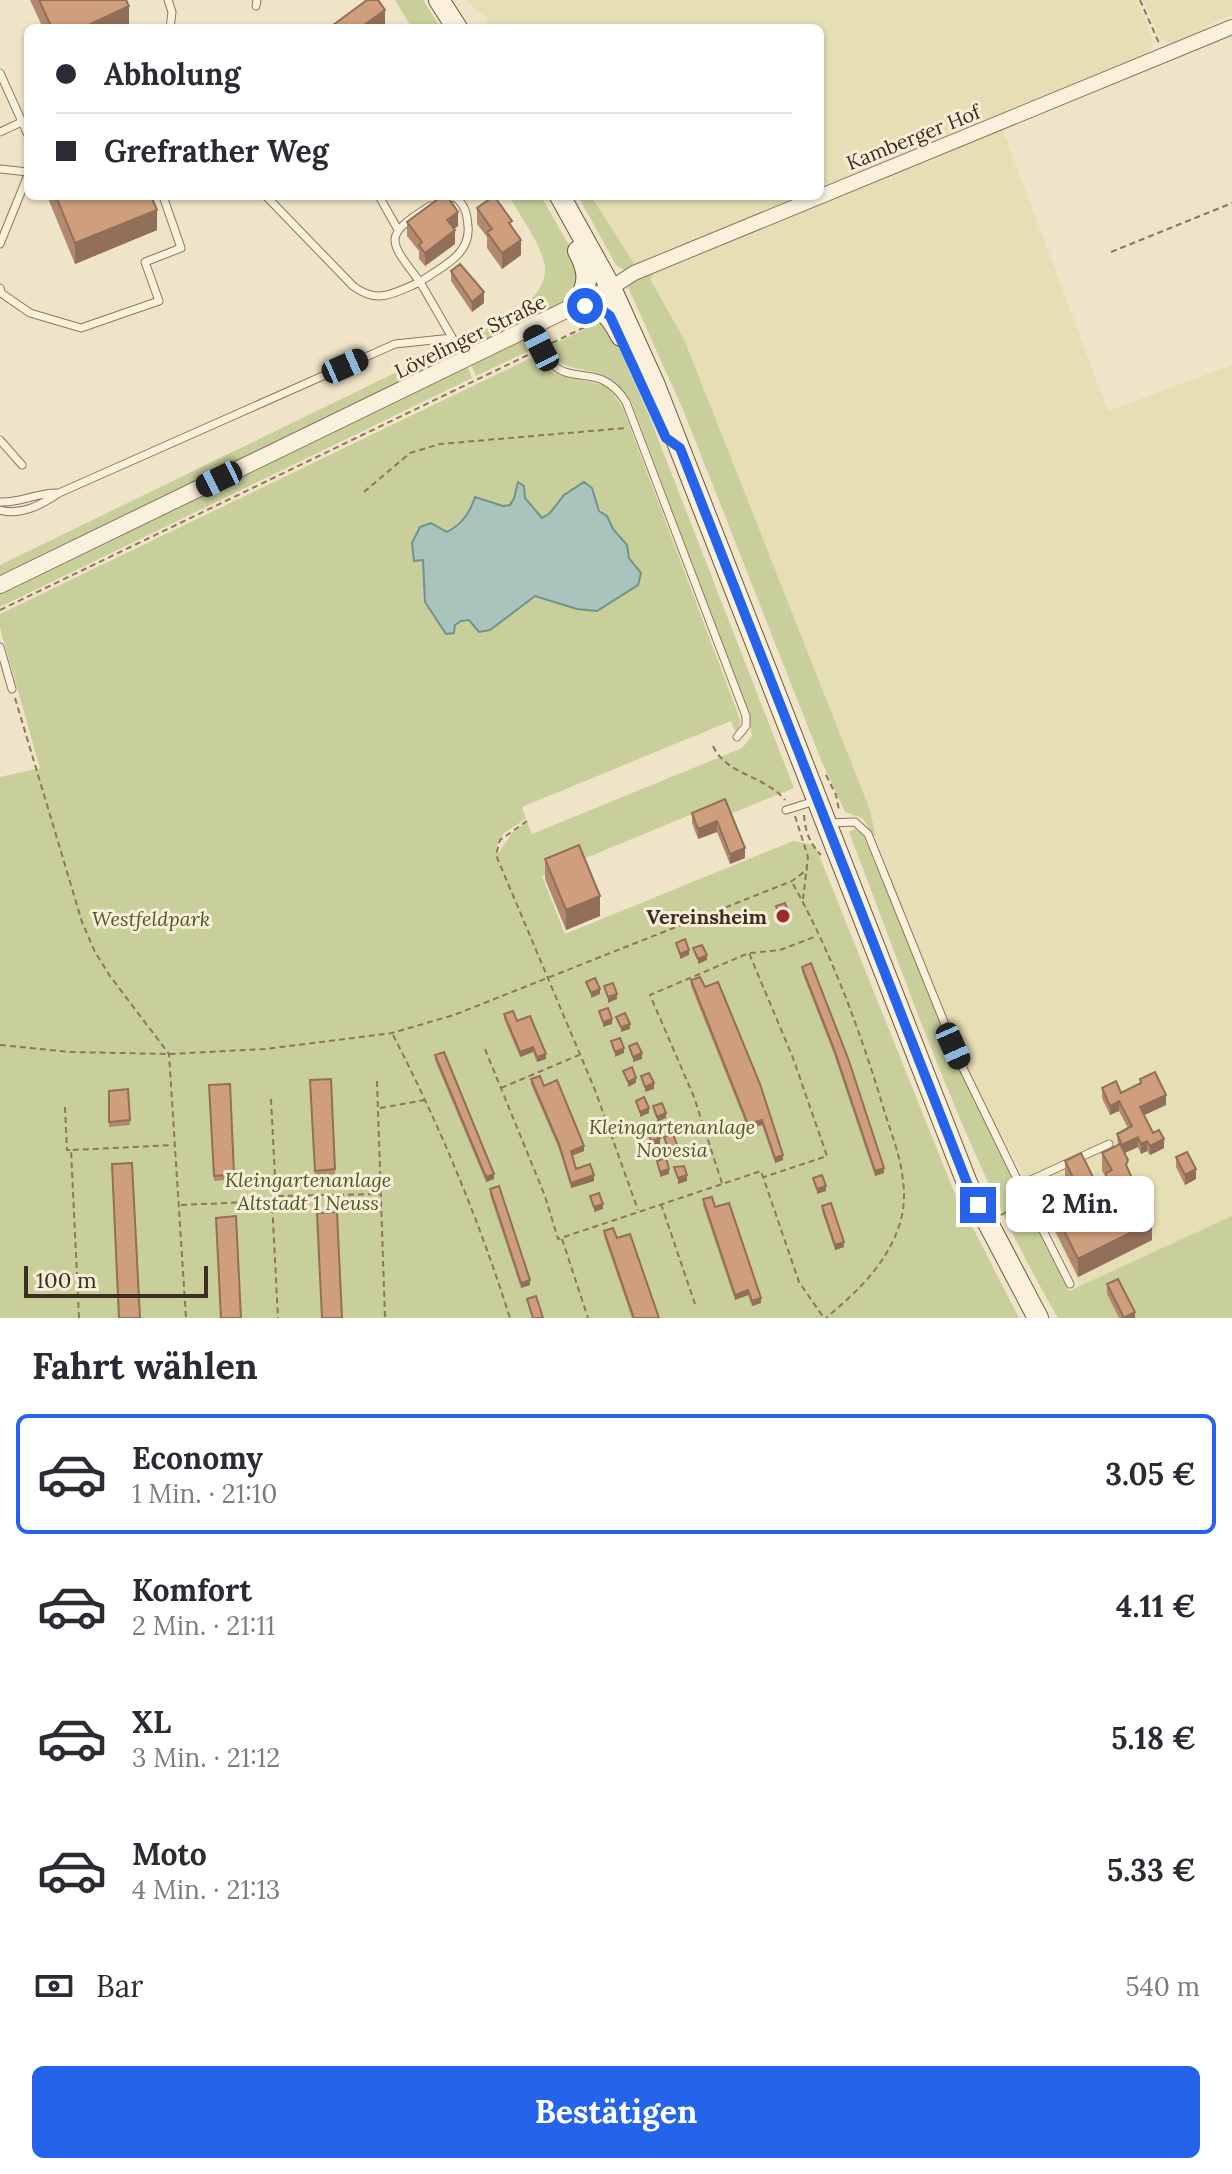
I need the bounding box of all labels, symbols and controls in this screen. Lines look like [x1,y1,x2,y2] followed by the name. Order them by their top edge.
[104,55,240,93] text: Abholung
[842,98,985,175] street label: Kamberger Hof
[104,132,328,170] text: Grefrather Weg
[390,288,550,383] street label: Lövelinger Straße
[567,288,603,324] route start
[519,321,563,375] car
[318,345,372,387] car
[192,458,246,500] car
[646,904,768,929] place label: Vereinsheim
[92,906,210,931] park label: Westfeldpark
[774,907,792,925] marker: Vereinsheim
[932,1019,974,1073] car
[589,1114,755,1162] park label: Kleingartenanlage Novesia
[225,1167,391,1215] park label: Kleingartenanlage Altstadt 1 Neuss
[1006,1177,1154,1233] callout: 2 Min.
[960,1187,996,1223] route end
[1042,1187,1118,1220] text: 2 Min.
[24,1262,208,1298] scale bar
[36,1266,97,1294] text: 100 m
[32,1343,258,1389] text: Fahrt wählen
[36,1438,108,1510] icon: car
[132,1439,263,1477] text: Economy
[1105,1455,1196,1493] text: 3.05 €
[132,1477,277,1510] text: 1 Min. · 21:10
[36,1570,108,1642] icon: car
[132,1571,252,1609] text: Komfort
[1116,1587,1196,1625] text: 4.11 €
[132,1609,275,1642] text: 2 Min. · 21:11
[36,1702,108,1774] icon: car
[132,1703,171,1741] text: XL
[1111,1719,1196,1757] text: 5.18 €
[132,1741,280,1774] text: 3 Min. · 21:12
[36,1834,108,1906] icon: car
[132,1835,207,1873] text: Moto
[1107,1851,1196,1889] text: 5.33 €
[132,1873,280,1906] text: 4 Min. · 21:13
[32,1964,76,2008] icon: cash
[96,1967,143,2005] text: Bar
[1126,1970,1200,2003] text: 540 m
[32,2066,1200,2158] button: Bestätigen

